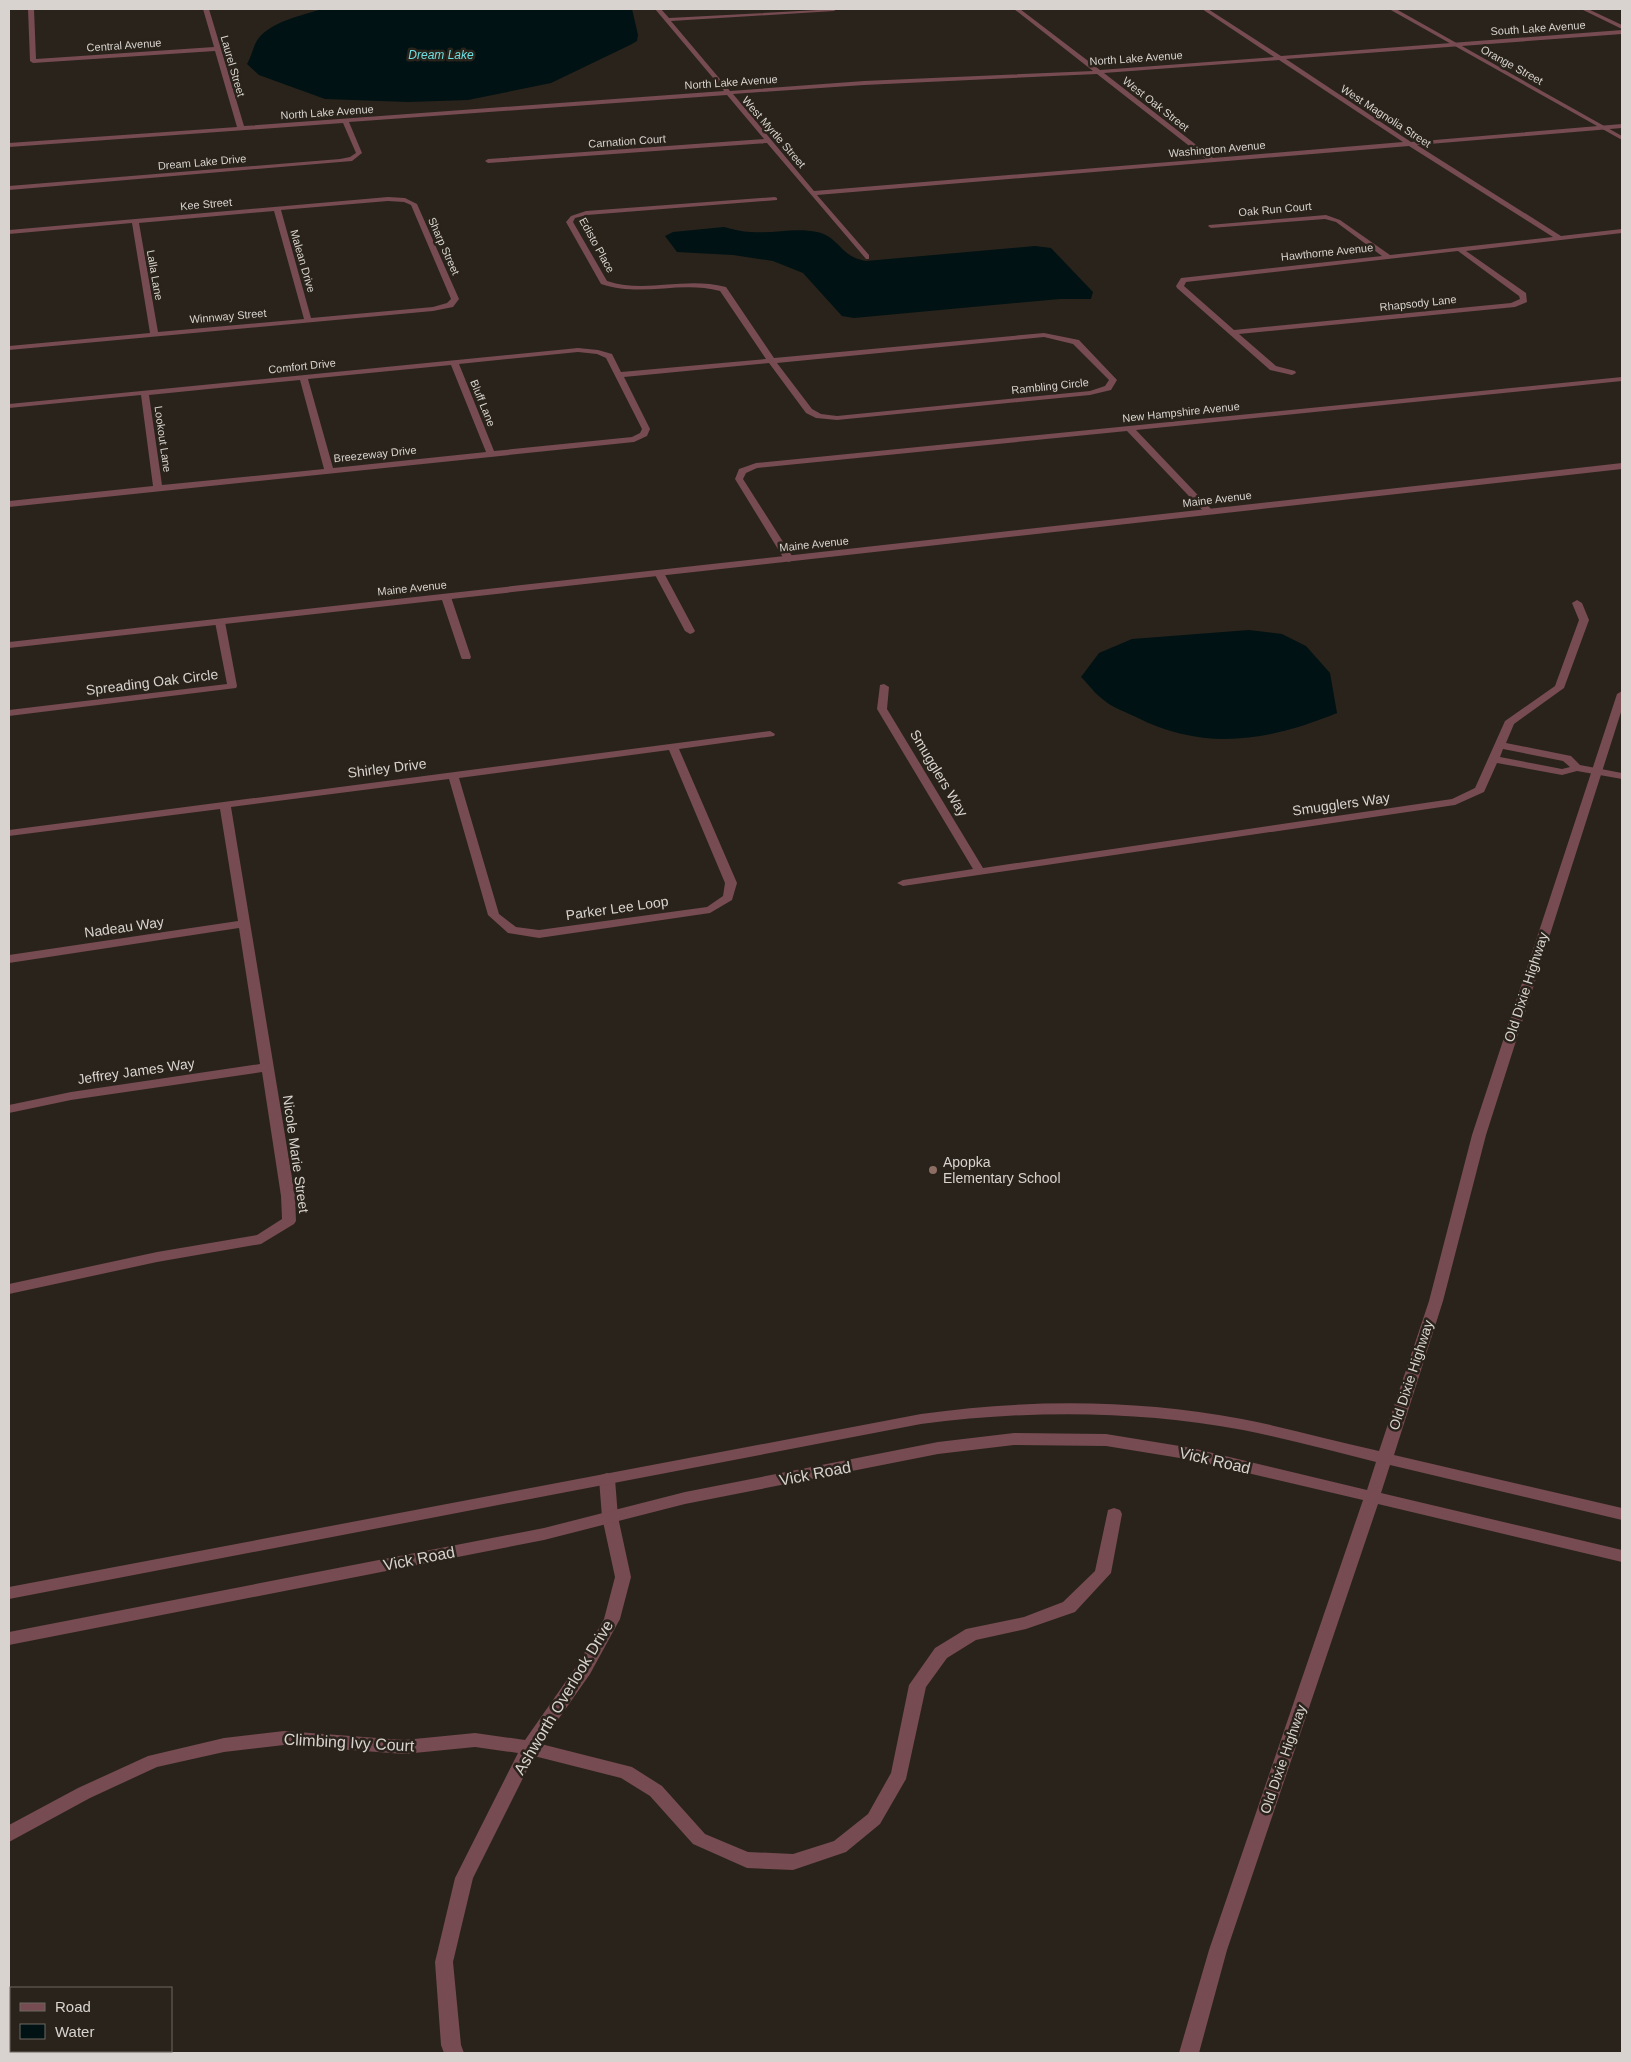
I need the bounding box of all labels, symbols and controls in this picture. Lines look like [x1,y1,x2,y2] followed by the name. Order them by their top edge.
[1490,19,1586,37] street label: South Lake Avenue
[219,34,247,98] street label: Laurel Street
[86,36,162,54] street label: Central Avenue
[1479,43,1545,87] street label: Orange Street
[408,48,474,62] water label: Dream Lake
[1089,49,1183,67] street label: North Lake Avenue
[684,73,778,91] street label: North Lake Avenue
[1121,74,1191,134] street label: West Oak Street
[1339,82,1433,150] street label: West Magnolia Street
[740,94,808,170] street label: West Myrtle Street
[280,103,374,121] street label: North Lake Avenue
[588,132,666,150] street label: Carnation Court
[1168,139,1266,159] street label: Washington Avenue
[157,152,247,172] street label: Dream Lake Drive
[180,196,232,212] street label: Kee Street
[1238,200,1312,218] street label: Oak Run Court
[426,215,462,277] street label: Sharp Street
[577,215,617,275] street label: Edisto Place
[288,228,318,294] street label: Malean Drive
[1280,241,1374,263] street label: Hawthorne Avenue
[145,249,165,301] street label: Lalla Lane
[1379,293,1457,313] street label: Rhapsody Lane
[189,307,267,325] street label: Winnway Street
[268,356,336,376] street label: Comfort Drive
[1011,376,1089,396] street label: Rambling Circle
[468,378,498,428] street label: Bluff Lane
[1122,400,1240,424] street label: New Hampshire Avenue
[152,405,174,473] street label: Lookout Lane
[333,444,417,464] street label: Breezeway Drive
[1182,489,1252,509] street label: Maine Avenue
[779,534,849,554] street label: Maine Avenue
[377,578,447,598] street label: Maine Avenue
[85,666,219,698] street label: Spreading Oak Circle
[907,727,971,819] street label: Smugglers Way
[347,755,428,781] street label: Shirley Drive
[1291,789,1391,819] street label: Smugglers Way
[565,893,670,923] street label: Parker Lee Loop
[83,913,165,941] street label: Nadeau Way
[1501,930,1551,1044] street label: Old Dixie Highway
[76,1055,196,1087] street label: Jeffrey James Way
[280,1094,312,1214] street label: Nicole Marie Street
[943,1154,1061,1186] place label: Apopka Elementary School
[927,1164,939,1176] marker: Apopka Elementary School
[1386,1318,1436,1432] street label: Old Dixie Highway
[1178,1444,1252,1477] street label: Vick Road
[778,1458,852,1489] street label: Vick Road
[382,1543,456,1574] street label: Vick Road
[511,1617,616,1777] street label: Ashworth Overlook Drive
[1257,1702,1309,1816] street label: Old Dixie Highway
[283,1731,415,1754] street label: Climbing Ivy Court
[10,1987,172,2052] legend
[55,1998,91,2015] text: Road
[55,2023,94,2040] text: Water

